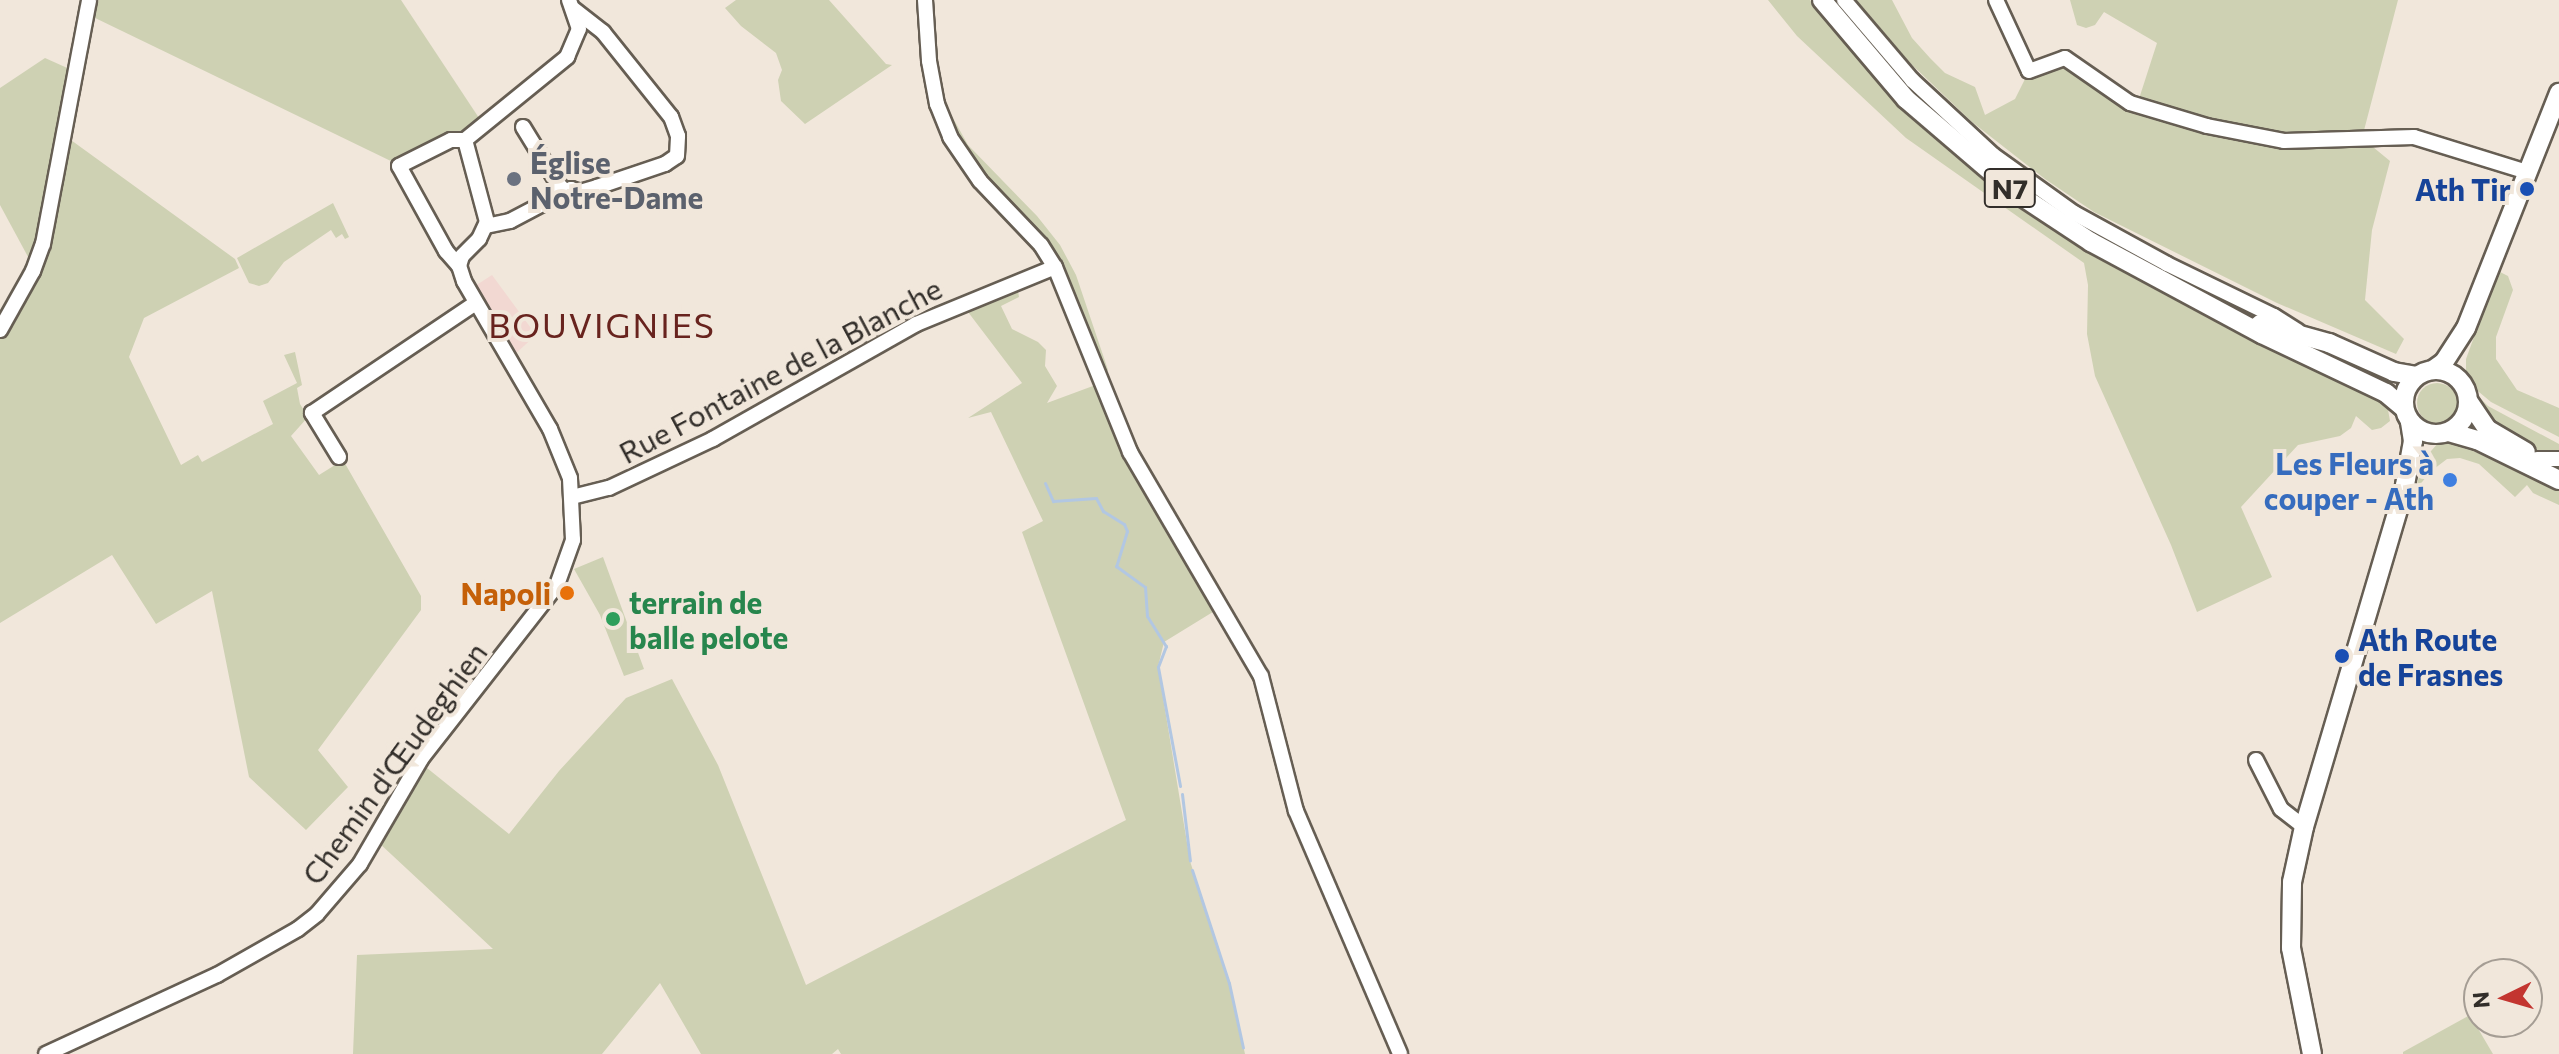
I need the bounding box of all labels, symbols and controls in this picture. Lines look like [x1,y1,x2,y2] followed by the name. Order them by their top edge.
[530,144,703,214] place label: Église Notre-Dame
[1982,164,2038,212] road number: N7
[505,170,523,188] marker: Église Notre-Dame
[2415,171,2511,207] place label: Ath Tir
[2518,180,2536,198] marker: Ath Tir
[613,270,947,470] street label: Rue Fontaine de la Blanche
[488,305,716,345] district label: BOUVIGNIES
[2264,445,2434,516] place label: Les Fleurs à couper - Ath
[2441,471,2459,489] marker: Les Fleurs à couper - Ath
[460,575,551,611] place label: Napoli
[558,584,576,602] marker: Napoli
[629,584,788,654] place label: terrain de balle pelote
[604,610,622,628] marker: terrain de balle pelote
[2358,621,2503,692] place label: Ath Route de Frasnes
[294,635,494,891] street label: Chemin d'Œudeghien
[2333,647,2351,665] marker: Ath Route de Frasnes
[2463,958,2543,1038] north arrow
[2466,991,2495,1009] text: N

